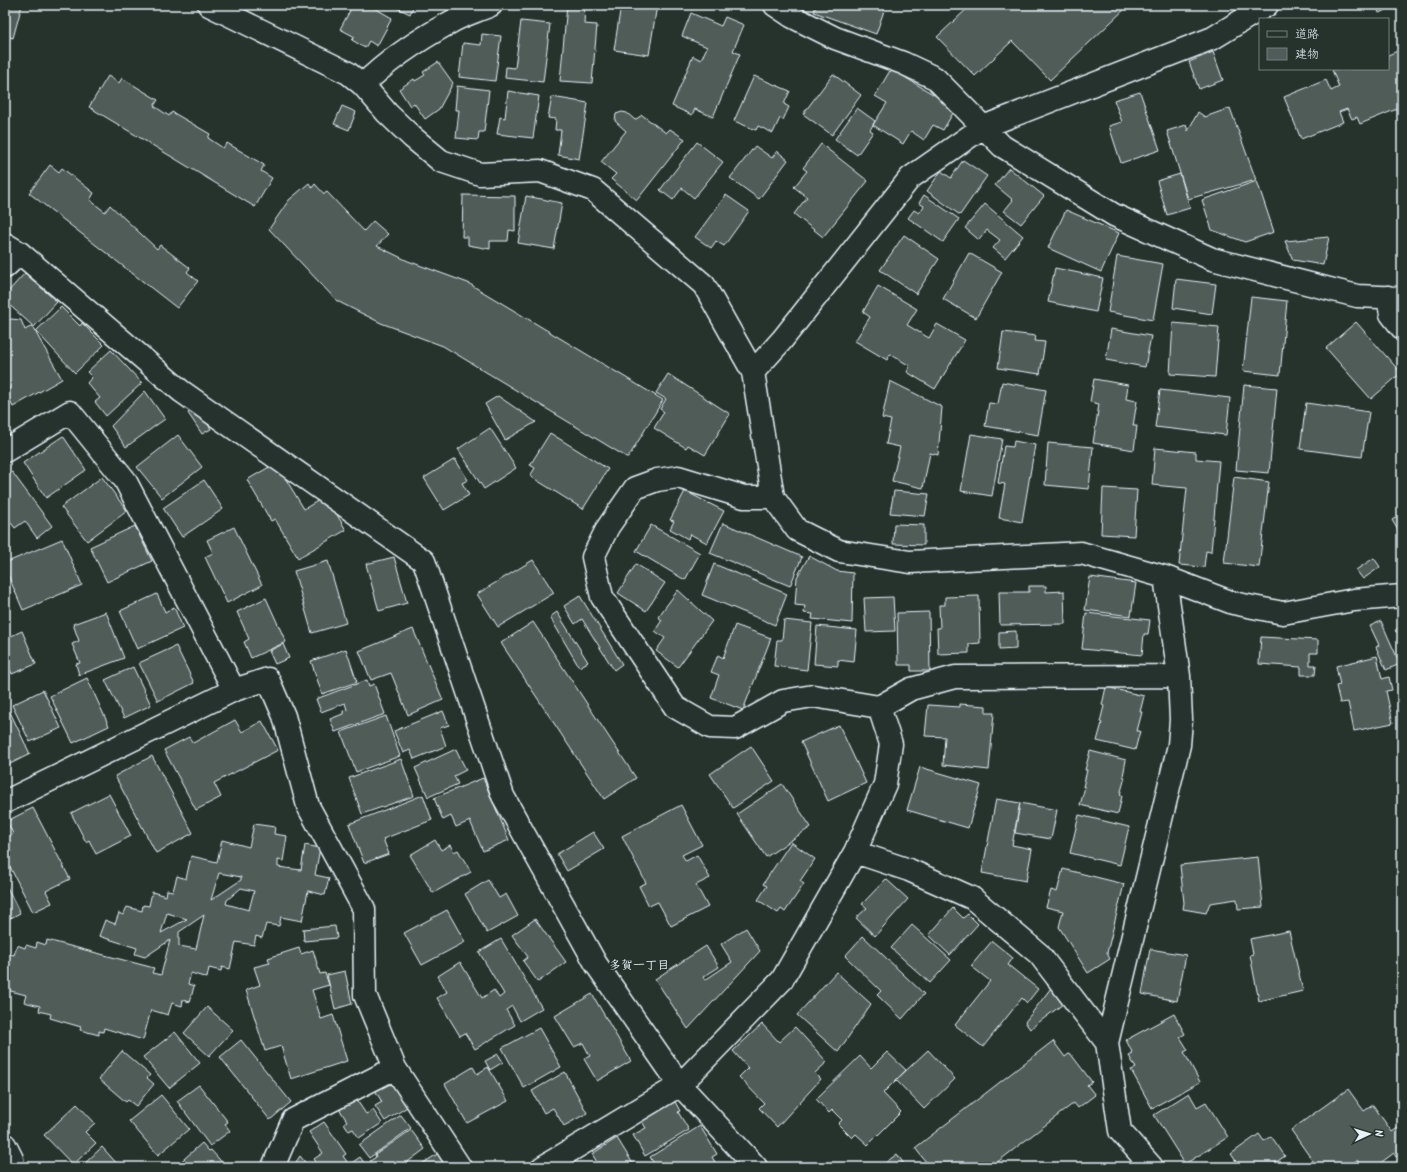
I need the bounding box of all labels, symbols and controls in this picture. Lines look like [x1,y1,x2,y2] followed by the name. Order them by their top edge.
[1259,18,1389,70] legend
[1295,25,1319,44] text: 道路
[1295,45,1319,64] text: 建物
[609,956,669,975] district label: 多賀一丁目
[1349,1114,1389,1154] north arrow
[1369,1129,1387,1138] text: N

